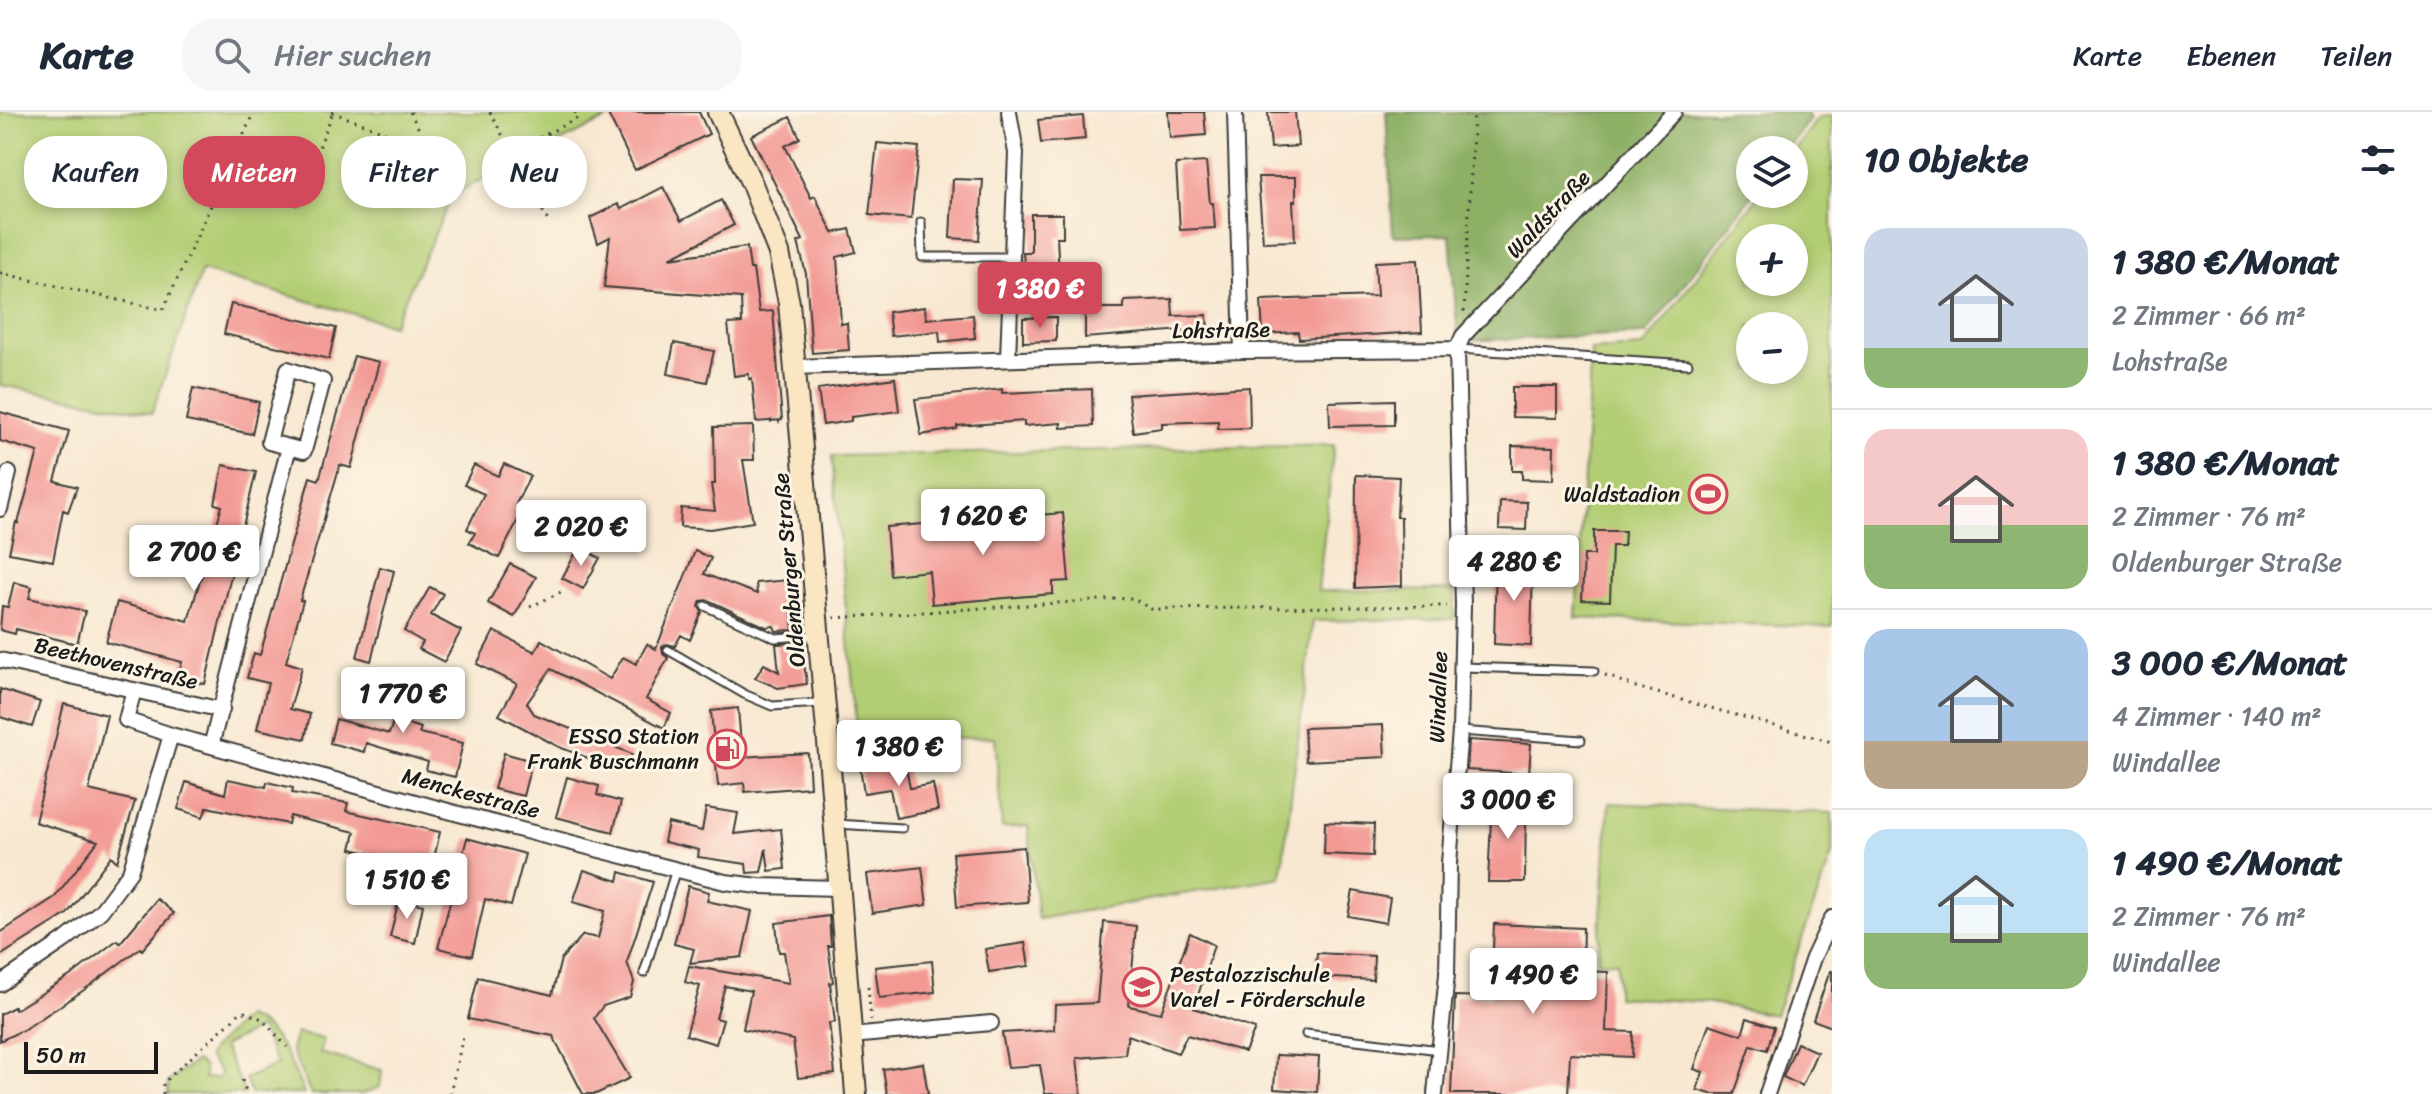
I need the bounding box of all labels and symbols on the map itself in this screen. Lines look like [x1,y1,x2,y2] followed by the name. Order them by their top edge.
[1496,160,1600,268] street label: Waldstraße
[966,262,1114,330] pin: 1 380 €
[1172,310,1271,350] street label: Lohstraße
[761,471,817,669] street label: Oldenburger Straße
[1687,473,1729,515] sports icon: Waldstadion
[1564,475,1680,514] place label: Waldstadion
[909,489,1057,557] pin: 1 620 €
[507,500,655,568] pin: 2 020 €
[120,525,268,593] pin: 2 700 €
[1440,535,1588,603] pin: 4 280 €
[30,625,202,701] street label: Beethovenstraße
[1417,650,1459,744] street label: Windallee
[329,667,477,735] pin: 1 770 €
[527,717,699,781] place label: ESSO Station Frank Buschmann
[825,720,973,788] pin: 1 380 €
[706,728,748,770] fuel station icon: ESSO Station Frank Buschmann
[398,756,544,830] street label: Menckestraße
[1434,773,1582,841] pin: 3 000 €
[333,853,481,921] pin: 1 510 €
[1459,948,1607,1016] pin: 1 490 €
[1170,955,1366,1019] place label: Pestalozzischule Varel - Förderschule
[1121,966,1163,1008] school or university icon: Pestalozzischule Varel - Förderschule
[24,1038,158,1074] scale bar

